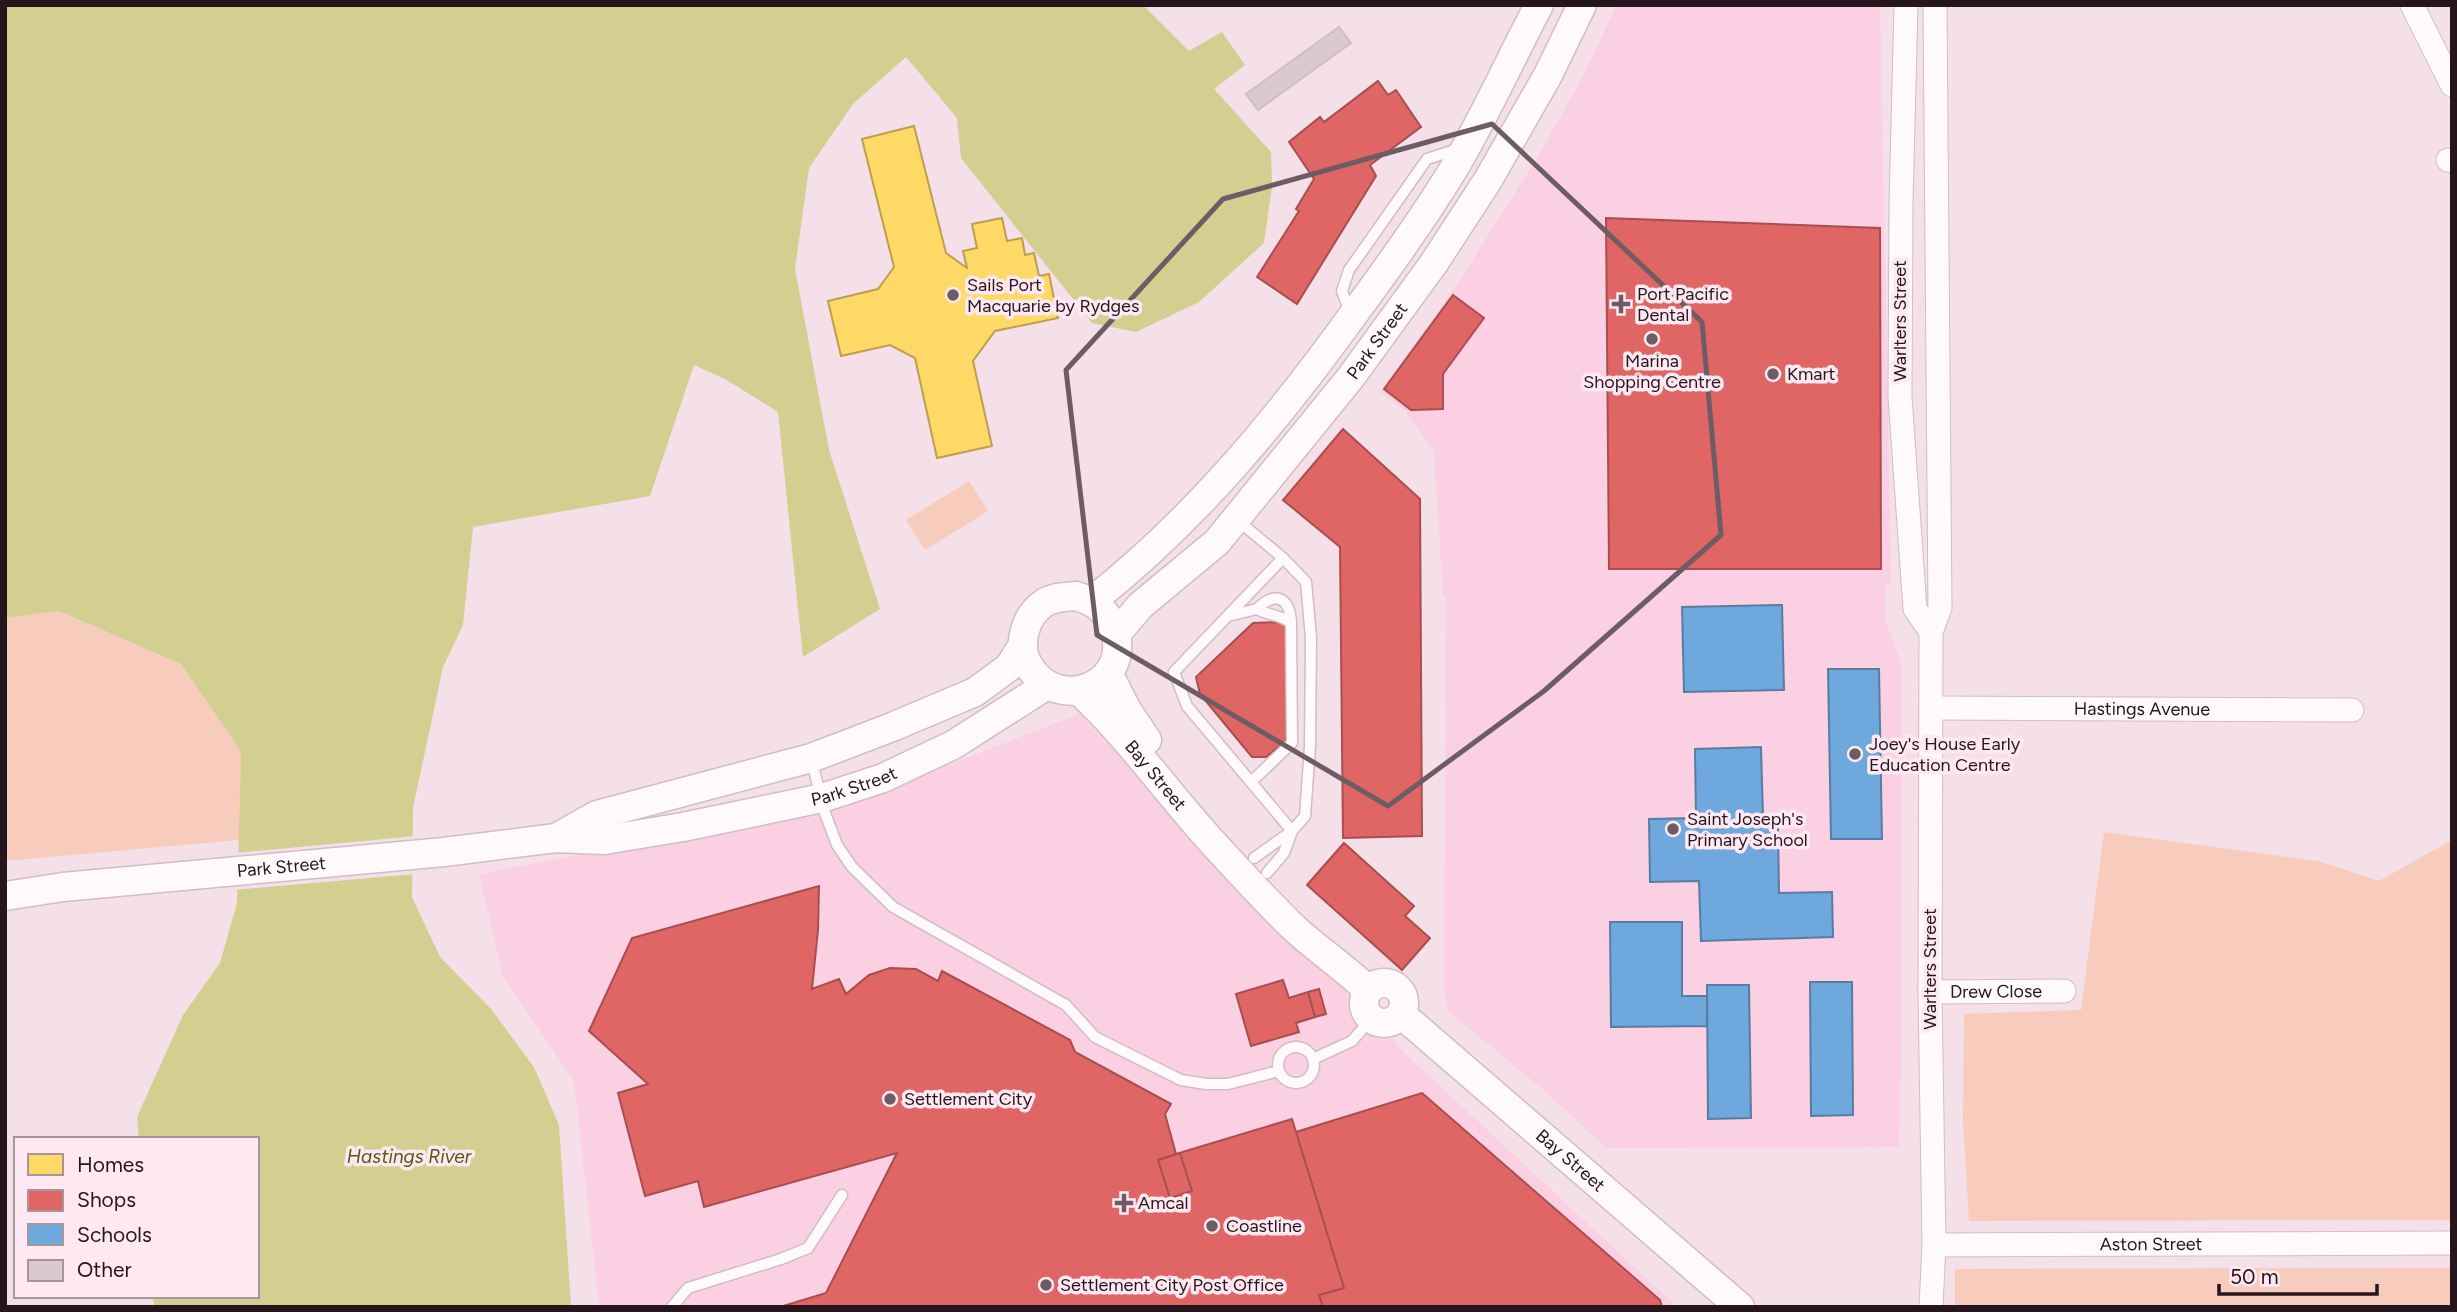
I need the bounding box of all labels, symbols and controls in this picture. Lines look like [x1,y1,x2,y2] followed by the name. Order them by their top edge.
[1889,260,1911,382] street label: Warlters Street
[967,274,1139,317] place label: Sails Port Macquarie by Rydges
[1637,283,1729,326] place label: Port Pacific Dental
[945,287,961,303] marker: Sails Port Macquarie by Rydges
[1611,294,1631,314] marker: Port Pacific Dental
[1342,298,1412,384] street label: Park Street
[1644,331,1660,347] marker: Marina Shopping Centre
[1583,350,1721,393] place label: Marina Shopping Centre
[1787,363,1836,385] place label: Kmart
[1765,366,1781,382] marker: Kmart
[2074,698,2210,720] street label: Hastings Avenue
[1869,733,2021,776] place label: Joey's House Early Education Centre
[1120,736,1191,815] street label: Bay Street
[1847,746,1863,762] marker: Joey's House Early Education Centre
[809,762,901,811] street label: Park Street
[1687,808,1808,851] place label: Saint Joseph's Primary School
[1665,821,1681,837] marker: Saint Joseph's Primary School
[236,852,327,882] street label: Park Street
[1919,908,1941,1030] street label: Warlters Street
[1950,980,2042,1003] street label: Drew Close
[904,1088,1033,1110] place label: Settlement City
[882,1091,898,1107] marker: Settlement City
[1531,1125,1610,1197] street label: Bay Street
[14,1137,259,1298] legend
[347,1145,472,1168] water label: Hastings River
[77,1152,144,1177] text: Homes
[77,1187,136,1212] text: Shops
[1138,1192,1188,1214] place label: Amcal
[1116,1195,1132,1211] marker: Amcal
[1226,1215,1302,1237] place label: Coastline
[1204,1218,1220,1234] marker: Coastline
[77,1222,152,1247] text: Schools
[2100,1233,2203,1255] street label: Aston Street
[2219,1252,2376,1296] scale bar
[77,1257,132,1282] text: Other
[2230,1264,2279,1289] text: 50 m
[1060,1274,1284,1296] place label: Settlement City Post Office
[1038,1277,1054,1293] marker: Settlement City Post Office

